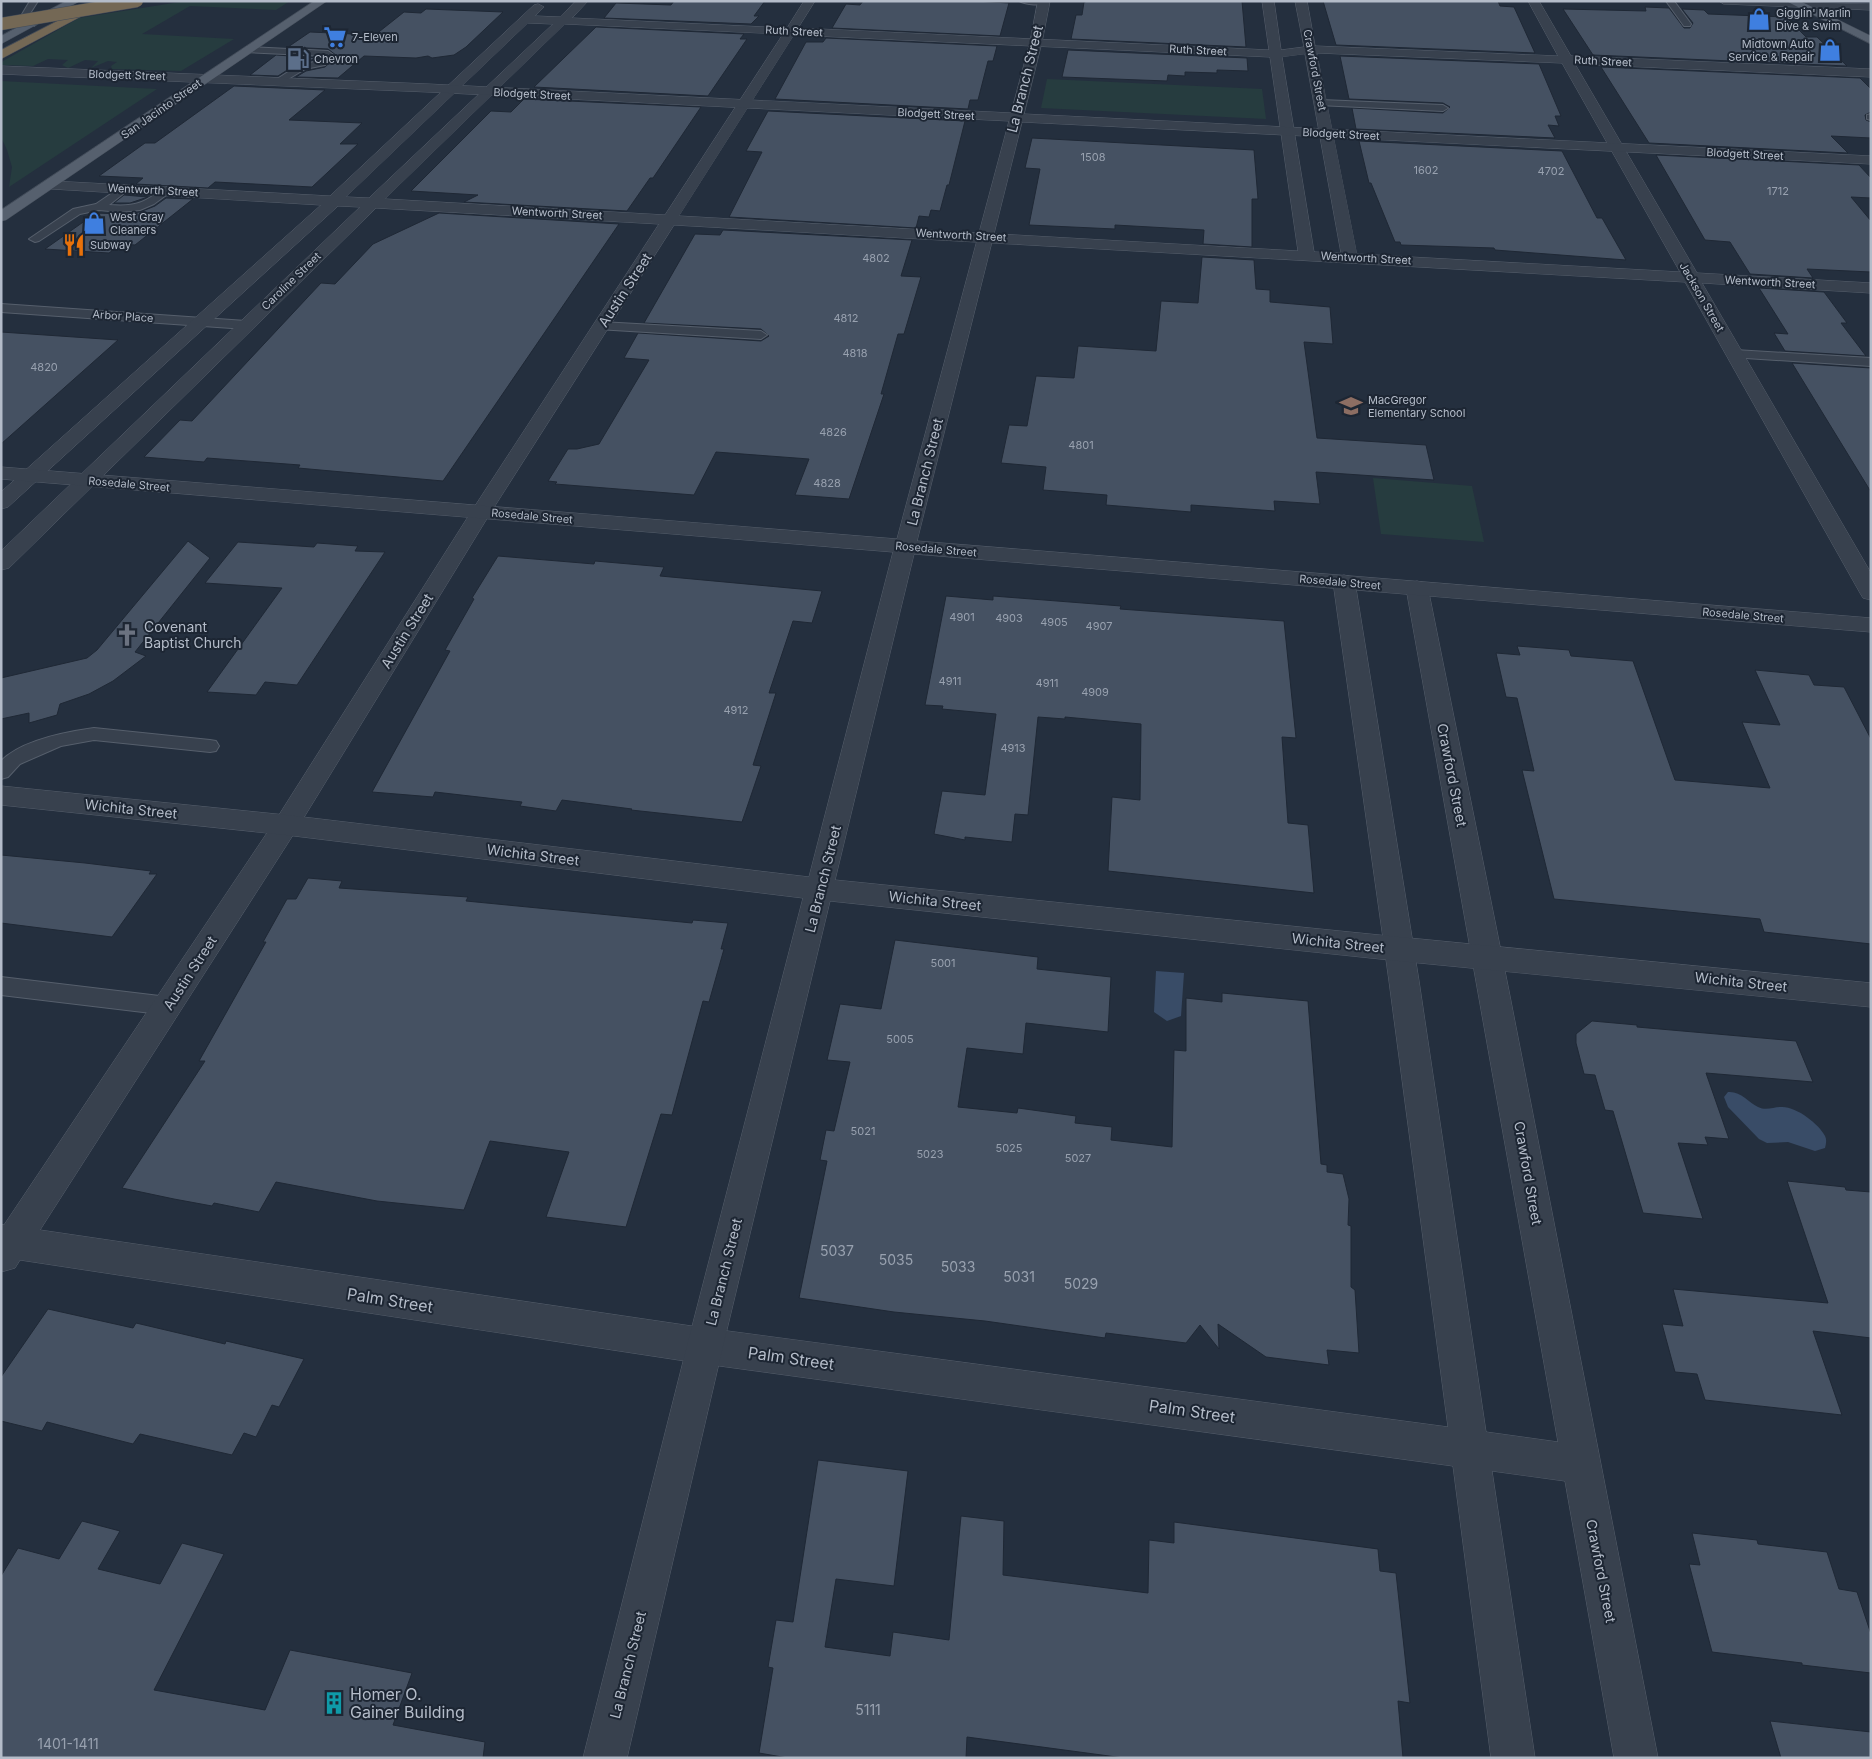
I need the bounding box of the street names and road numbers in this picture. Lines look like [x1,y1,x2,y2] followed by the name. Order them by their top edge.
[765,22,824,40] street label: Ruth Street
[1003,23,1046,134] street label: La Branch Street
[1300,28,1330,112] street label: Crawford Street
[1169,41,1228,59] street label: Ruth Street
[1574,52,1633,70] street label: Ruth Street
[88,67,166,83] street label: Blodgett Street
[118,76,204,142] street label: San Jacinto Street
[493,85,571,103] street label: Blodgett Street
[897,105,975,123] street label: Blodgett Street
[1302,125,1380,143] street label: Blodgett Street
[1706,145,1784,163] street label: Blodgett Street
[107,181,199,199] street label: Wentworth Street
[511,204,603,222] street label: Wentworth Street
[915,226,1007,244] street label: Wentworth Street
[258,249,324,313] street label: Caroline Street
[594,249,655,330] street label: Austin Street
[1320,249,1412,267] street label: Wentworth Street
[1676,260,1728,335] street label: Jackson Street
[1724,273,1816,291] street label: Wentworth Street
[92,307,154,325] street label: Arbor Place
[903,416,946,527] street label: La Branch Street
[88,473,171,495] street label: Rosedale Street
[491,505,574,527] street label: Rosedale Street
[895,538,978,560] street label: Rosedale Street
[1299,571,1382,593] street label: Rosedale Street
[377,590,437,671] street label: Austin Street
[1702,604,1785,626] street label: Rosedale Street
[1434,722,1471,828] street label: Crawford Street
[84,795,179,822] street label: Wichita Street
[801,823,844,934] street label: La Branch Street
[486,840,581,869] street label: Wichita Street
[888,887,983,914] street label: Wichita Street
[1291,929,1386,956] street label: Wichita Street
[159,932,220,1013] street label: Austin Street
[1694,968,1789,995] street label: Wichita Street
[1511,1120,1546,1227] street label: Crawford Street
[702,1216,745,1327] street label: La Branch Street
[346,1283,434,1317] street label: Palm Street
[747,1342,835,1374] street label: Palm Street
[1148,1395,1236,1427] street label: Palm Street
[1583,1518,1620,1624] street label: Crawford Street
[606,1609,649,1720] street label: La Branch Street

